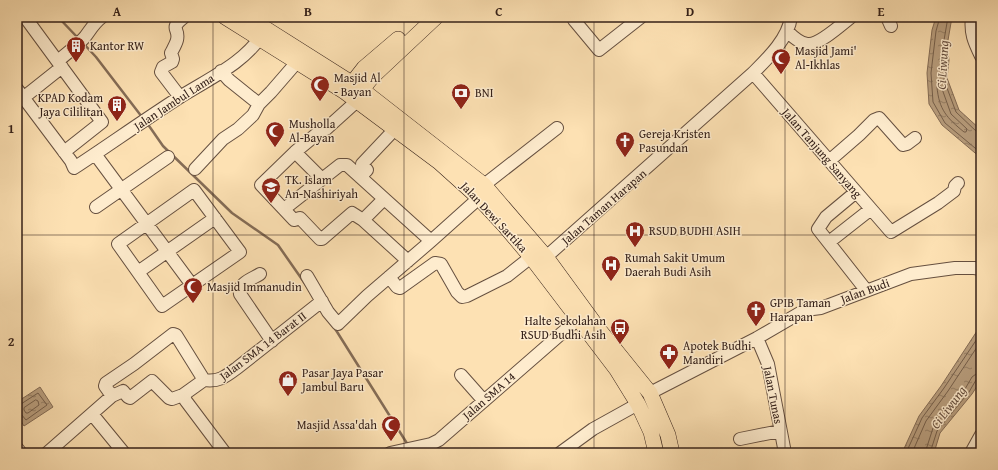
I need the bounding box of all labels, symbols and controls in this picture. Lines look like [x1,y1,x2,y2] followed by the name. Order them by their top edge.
[113,2,122,21] text: A
[304,2,312,21] text: B
[495,2,503,21] text: C
[686,2,694,21] text: D
[878,2,885,21] text: E
[65,35,87,63] building icon: Kantor RW
[90,37,145,54] place label: Kantor RW
[932,40,953,90] water label: Ci Liwung
[795,42,857,73] place label: Masjid Jami' Al-Ikhlas
[770,47,792,75] mosque icon: Masjid Jami' Al-Ikhlas
[128,69,218,135] street label: Jalan Jambul Lama
[334,69,381,100] place label: Masjid Al - Bayan
[309,74,331,102] mosque icon: Masjid Al - Bayan
[450,82,472,110] bank icon: BNI
[475,84,494,101] place label: BNI
[37,89,103,120] place label: KPAD Kodam Jaya Cililitan
[106,94,128,122] building icon: KPAD Kodam Jaya Cililitan
[777,103,866,201] street label: Jalan Tanjung Sanyang
[289,115,336,146] place label: Musholla Al-Bayan
[8,119,14,138] text: 1
[264,120,286,148] mosque icon: Musholla Al-Bayan
[639,125,711,156] place label: Gereja Kristen Pasundan
[614,130,636,158] church icon: Gereja Kristen Pasundan
[556,165,650,250] street label: Jalan Taman Harapan
[285,171,358,202] place label: TK. Islam An-Nashiriyah
[260,176,282,204] school or university icon: TK. Islam An-Nashiriyah
[456,176,532,256] street label: Jalan Dewi Sartika
[624,220,646,248] hospital icon: RSUD BUDHI ASIH
[649,222,741,239] place label: RSUD BUDHI ASIH
[625,249,725,280] place label: Rumah Sakit Umum Daerah Budi Asih
[600,254,622,282] hospital icon: Rumah Sakit Umum Daerah Budi Asih
[836,274,892,308] street label: Jalan Budi
[182,276,204,304] mosque icon: Masjid Immanudin
[207,278,302,295] place label: Masjid Immanudin
[770,294,831,325] place label: GPIB Taman Harapan
[745,299,767,327] church icon: GPIB Taman Harapan
[214,307,310,385] street label: Jalan SMA 14 Barat II
[521,312,606,343] place label: Halte Sekolahan RSUD Budhi Asih
[609,317,631,345] bus stop icon: Halte Sekolahan RSUD Budhi Asih
[8,332,15,351] text: 2
[683,337,752,368] place label: Apotek Budhi Mandiri
[658,342,680,370] pharmacy icon: Apotek Budhi Mandiri
[759,363,787,425] street label: Jalan Tunas
[300,364,383,395] place label: Pasar Jaya Pasar Jambul Baru
[457,368,519,425] street label: Jalan SMA 14
[277,369,299,397] shop icon: Pasar Jaya Pasar Jambul Baru
[926,382,971,433] water label: Ci Liwung
[380,414,402,442] mosque icon: Masjid Assa'dah
[297,416,377,433] place label: Masjid Assa'dah

